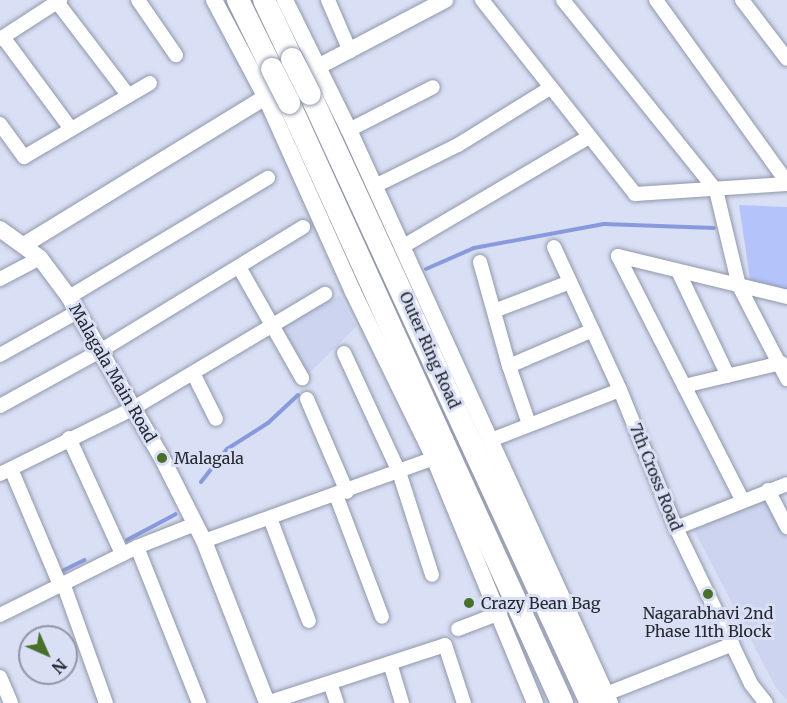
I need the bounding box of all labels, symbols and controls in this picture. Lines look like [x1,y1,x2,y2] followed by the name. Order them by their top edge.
[396,289,464,411] street label: Outer Ring Road
[66,300,160,446] street label: Malagala Main Road
[626,421,686,533] street label: 7th Cross Road
[174,448,244,468] place label: Malagala
[155,451,169,465] marker: Malagala
[701,587,715,601] marker: Nagarabhavi 2nd Phase 11th Block
[481,593,601,613] place label: Crazy Bean Bag
[462,596,476,610] marker: Crazy Bean Bag
[643,603,773,641] place label: Nagarabhavi 2nd Phase 11th Block
[18,625,78,685] north arrow
[48,655,71,678] text: N

